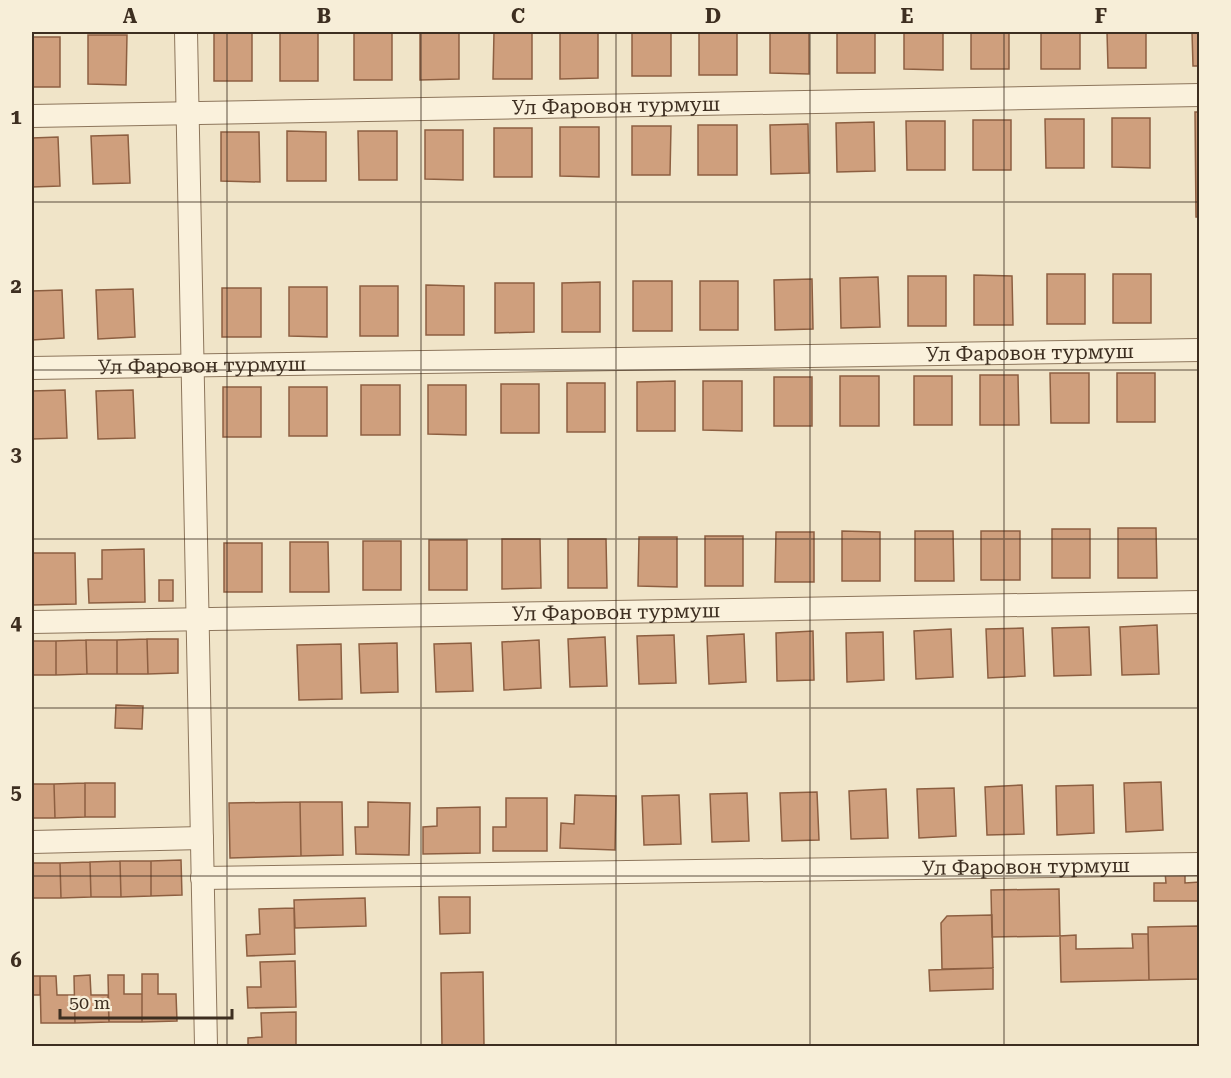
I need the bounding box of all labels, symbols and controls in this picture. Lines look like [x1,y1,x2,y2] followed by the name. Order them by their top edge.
[123,4,138,28] text: A
[317,4,331,28] text: B
[511,4,525,28] text: C
[705,4,721,28] text: D
[901,4,914,28] text: E
[1095,4,1107,28] text: F
[512,92,720,119] street label: Ул Фаровон турмуш
[10,105,22,129] text: 1
[10,274,22,298] text: 2
[926,339,1134,366] street label: Ул Фаровон турмуш
[98,352,306,379] street label: Ул Фаровон турмуш
[10,442,22,466] text: 3
[512,598,720,626] street label: Ул Фаровон турмуш
[10,611,22,635] text: 4
[10,780,22,804] text: 5
[922,853,1130,880] street label: Ул Фаровон турмуш
[10,948,22,972] text: 6
[60,982,232,1020] scale bar
[69,992,110,1013] text: 50 m

